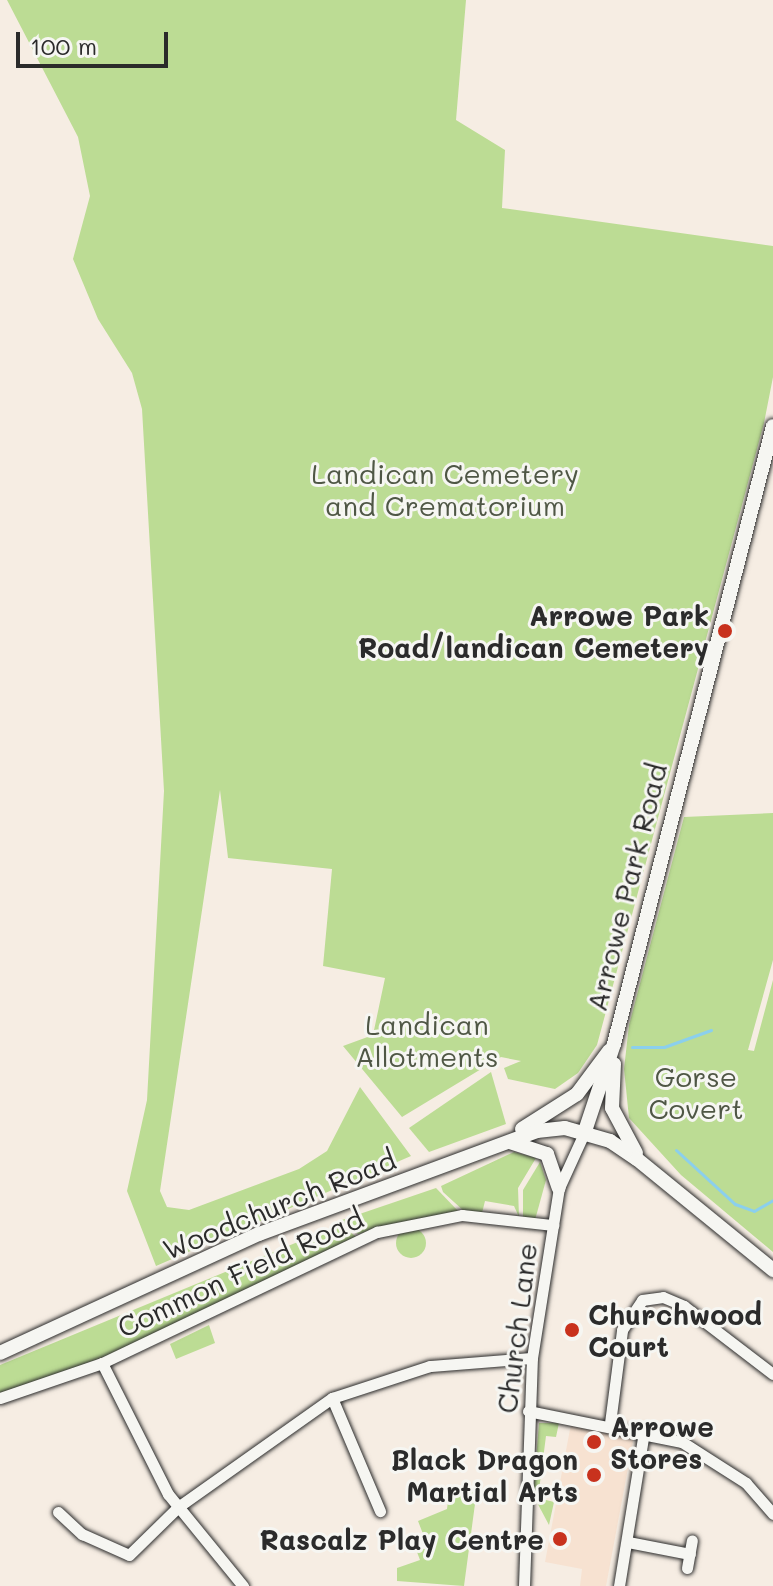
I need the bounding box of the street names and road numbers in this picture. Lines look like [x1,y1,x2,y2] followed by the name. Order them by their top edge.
[579,760,673,1014] street label: Arrowe Park Road
[158,1142,400,1266] street label: Woodchurch Road
[112,1200,368,1344] street label: Common Field Road
[489,1241,543,1415] street label: Church Lane

